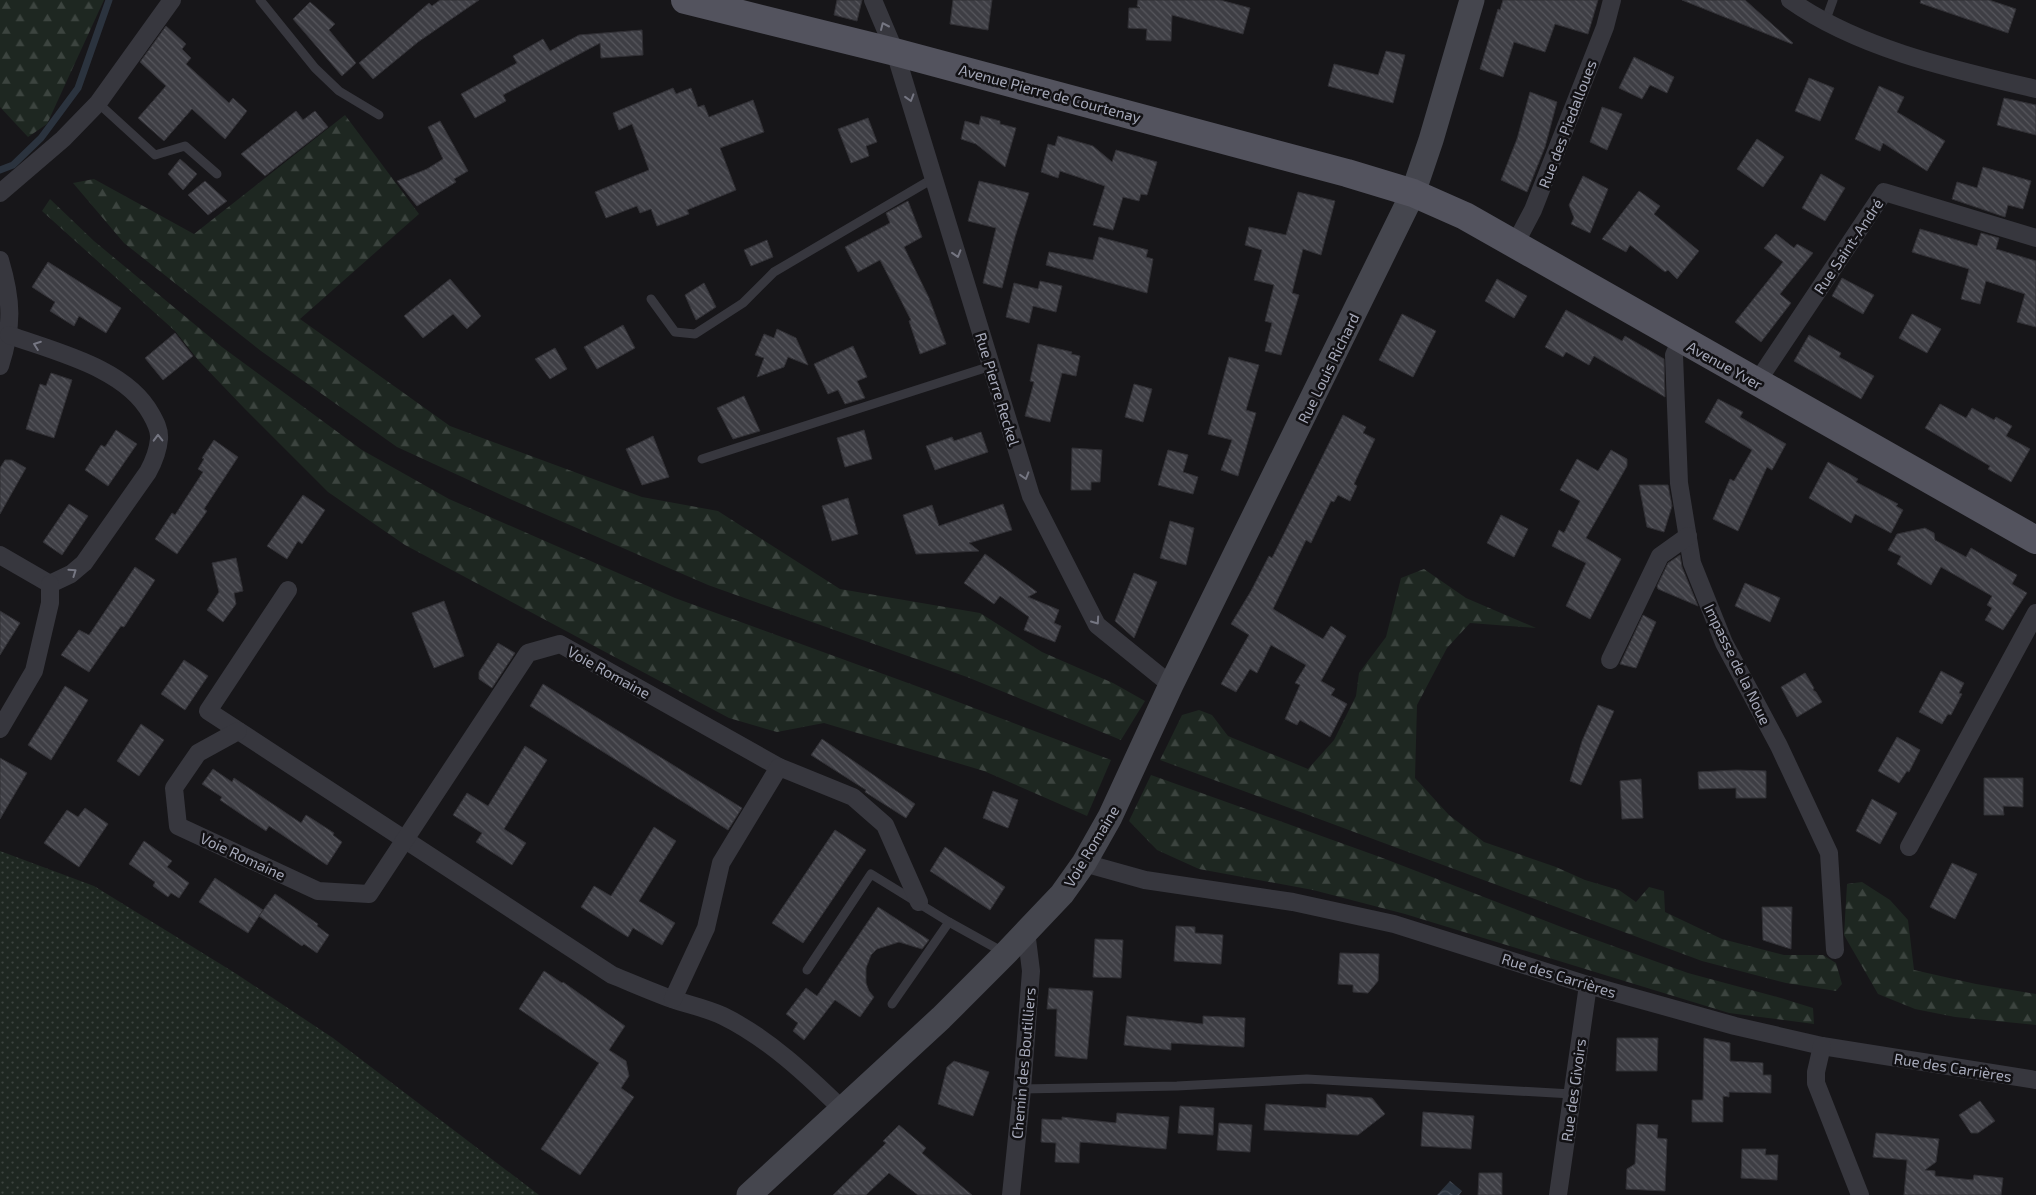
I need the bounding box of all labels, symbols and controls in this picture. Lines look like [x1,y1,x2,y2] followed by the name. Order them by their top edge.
[879,22,890,31] one-way arrow
[1534,57,1600,191] street label: Rue des Piedalloues
[957,60,1143,126] street label: Avenue Pierre de Courtenay
[904,94,914,102] one-way arrow
[1809,195,1887,297] street label: Rue Saint-André
[951,249,961,257] one-way arrow
[1294,310,1362,426] street label: Rue Louis Richard
[972,330,1024,448] street label: Rue Pierre Reckel
[1684,337,1766,393] street label: Avenue Yver
[33,341,42,351] one-way arrow
[153,433,163,441] one-way arrow
[1019,471,1029,480] one-way arrow
[67,569,76,578] one-way arrow
[1701,601,1775,727] street label: Impasse de la Noue
[1090,616,1099,625] one-way arrow
[564,642,654,702] street label: Voie Romaine
[1060,802,1122,890] street label: Voie Romaine
[198,828,288,884] street label: Voie Romaine
[1500,949,1618,1001] street label: Rue des Carrières
[1007,987,1039,1139] street label: Chemin des Boutilliers
[1557,1037,1589,1143] street label: Rue des Givoirs
[1893,1049,2013,1085] street label: Rue des Carrières

